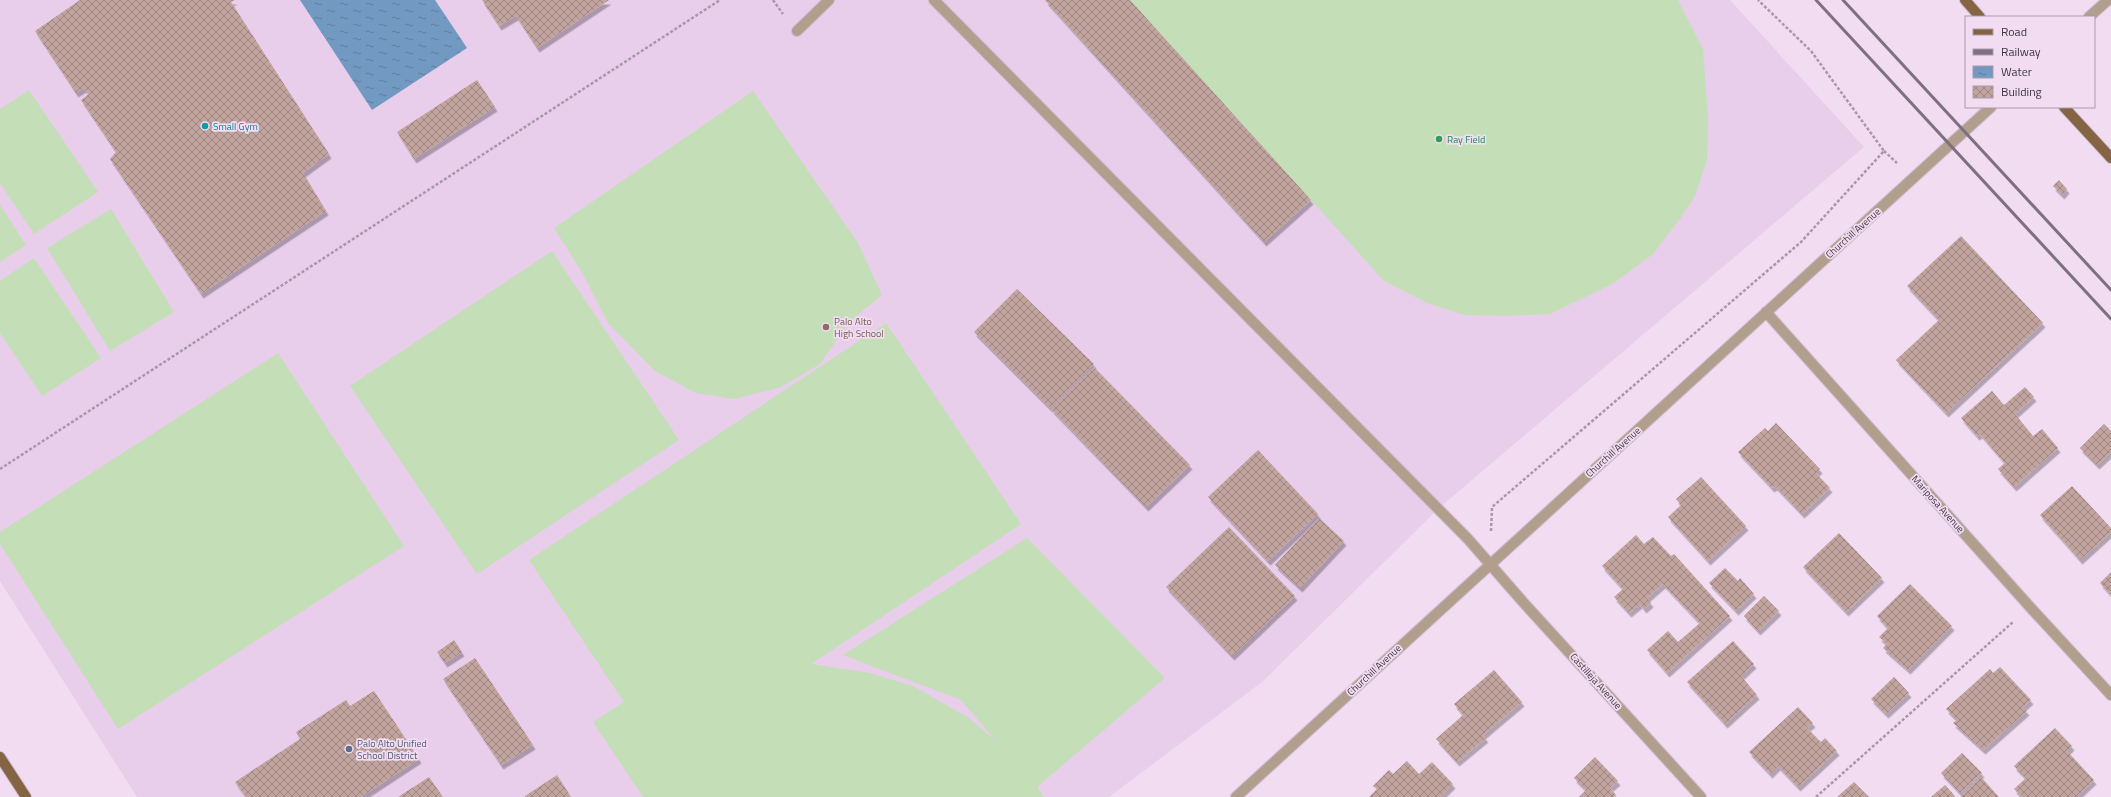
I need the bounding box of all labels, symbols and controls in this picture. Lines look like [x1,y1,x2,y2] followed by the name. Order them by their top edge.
[1965,16,2095,108] legend
[2001,22,2027,41] text: Road
[2001,42,2041,61] text: Railway
[2001,62,2032,81] text: Water
[2001,82,2042,101] text: Building
[213,119,258,134] place label: Small Gym
[200,121,210,131] marker: Small Gym
[1447,132,1485,147] place label: Ray Field
[1434,134,1444,144] marker: Ray Field
[1822,204,1884,262] street label: Churchill Avenue
[834,314,884,341] place label: Palo Alto High School
[821,322,831,332] marker: Palo Alto High School
[1582,423,1644,481] street label: Churchill Avenue
[1908,472,1968,536] street label: Mariposa Avenue
[1343,641,1405,699] street label: Churchill Avenue
[1567,650,1625,712] street label: Castilleja Avenue
[357,736,427,763] place label: Palo Alto Unified School District
[344,744,354,754] marker: Palo Alto Unified School District

